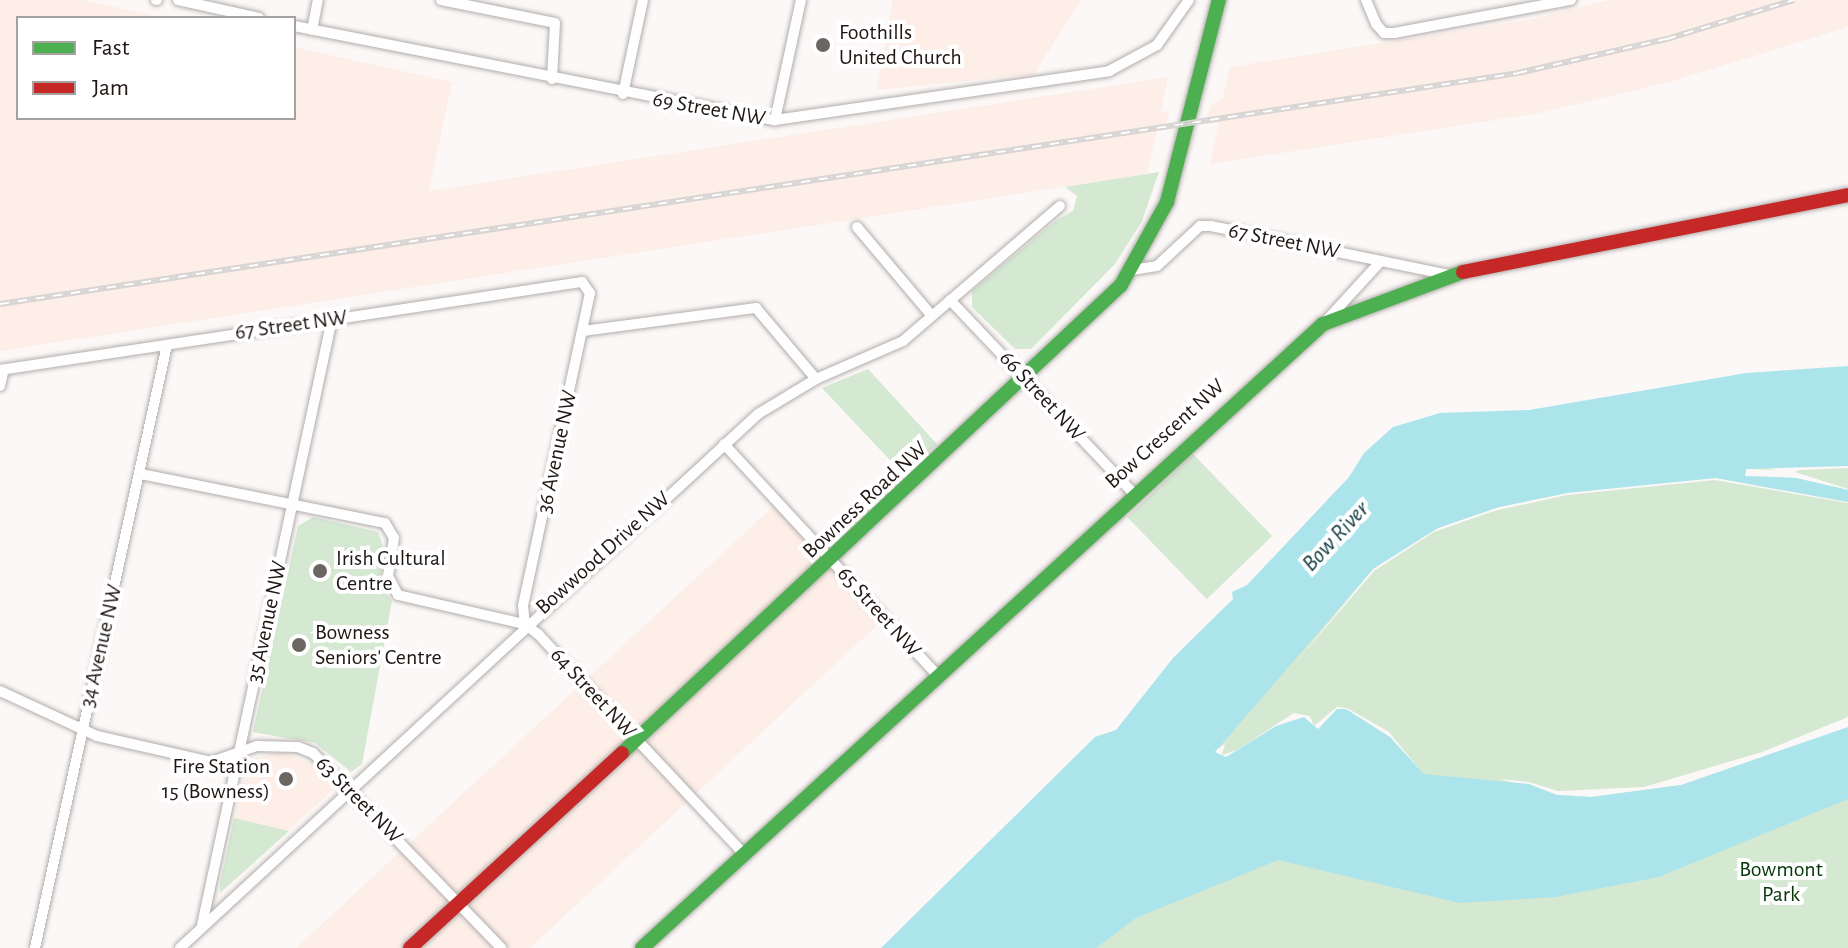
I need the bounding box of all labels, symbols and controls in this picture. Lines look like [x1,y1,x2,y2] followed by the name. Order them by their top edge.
[16,16,296,120] legend
[839,19,962,70] place label: Foothills United Church
[92,36,129,60] text: Fast
[814,36,832,54] marker: Foothills United Church
[92,76,129,100] text: Jam
[651,86,767,132] street label: 69 Street NW
[1226,217,1342,265] street label: 67 Street NW
[233,304,349,346] street label: 67 Street NW
[993,345,1091,447] street label: 66 Street NW
[1100,373,1230,495] street label: Bow Crescent NW
[531,388,583,516] street label: 36 Avenue NW
[797,436,933,564] street label: Bowness Road NW
[530,486,676,620] street label: Bowwood Drive NW
[1296,496,1376,578] water label: Bow River
[336,545,446,596] place label: Irish Cultural Centre
[241,559,293,685] street label: 35 Avenue NW
[831,561,927,663] street label: 65 Street NW
[311,562,329,580] marker: Irish Cultural Centre
[74,582,128,710] street label: 34 Avenue NW
[315,619,442,670] place label: Bowness Seniors' Centre
[290,636,308,654] marker: Bowness Seniors' Centre
[544,642,642,744] street label: 64 Street NW
[310,751,408,849] street label: 63 Street NW
[162,753,270,804] place label: Fire Station 15 (Bowness)
[277,770,295,788] marker: Fire Station 15 (Bowness)
[1739,856,1823,908] park label: Bowmont Park

